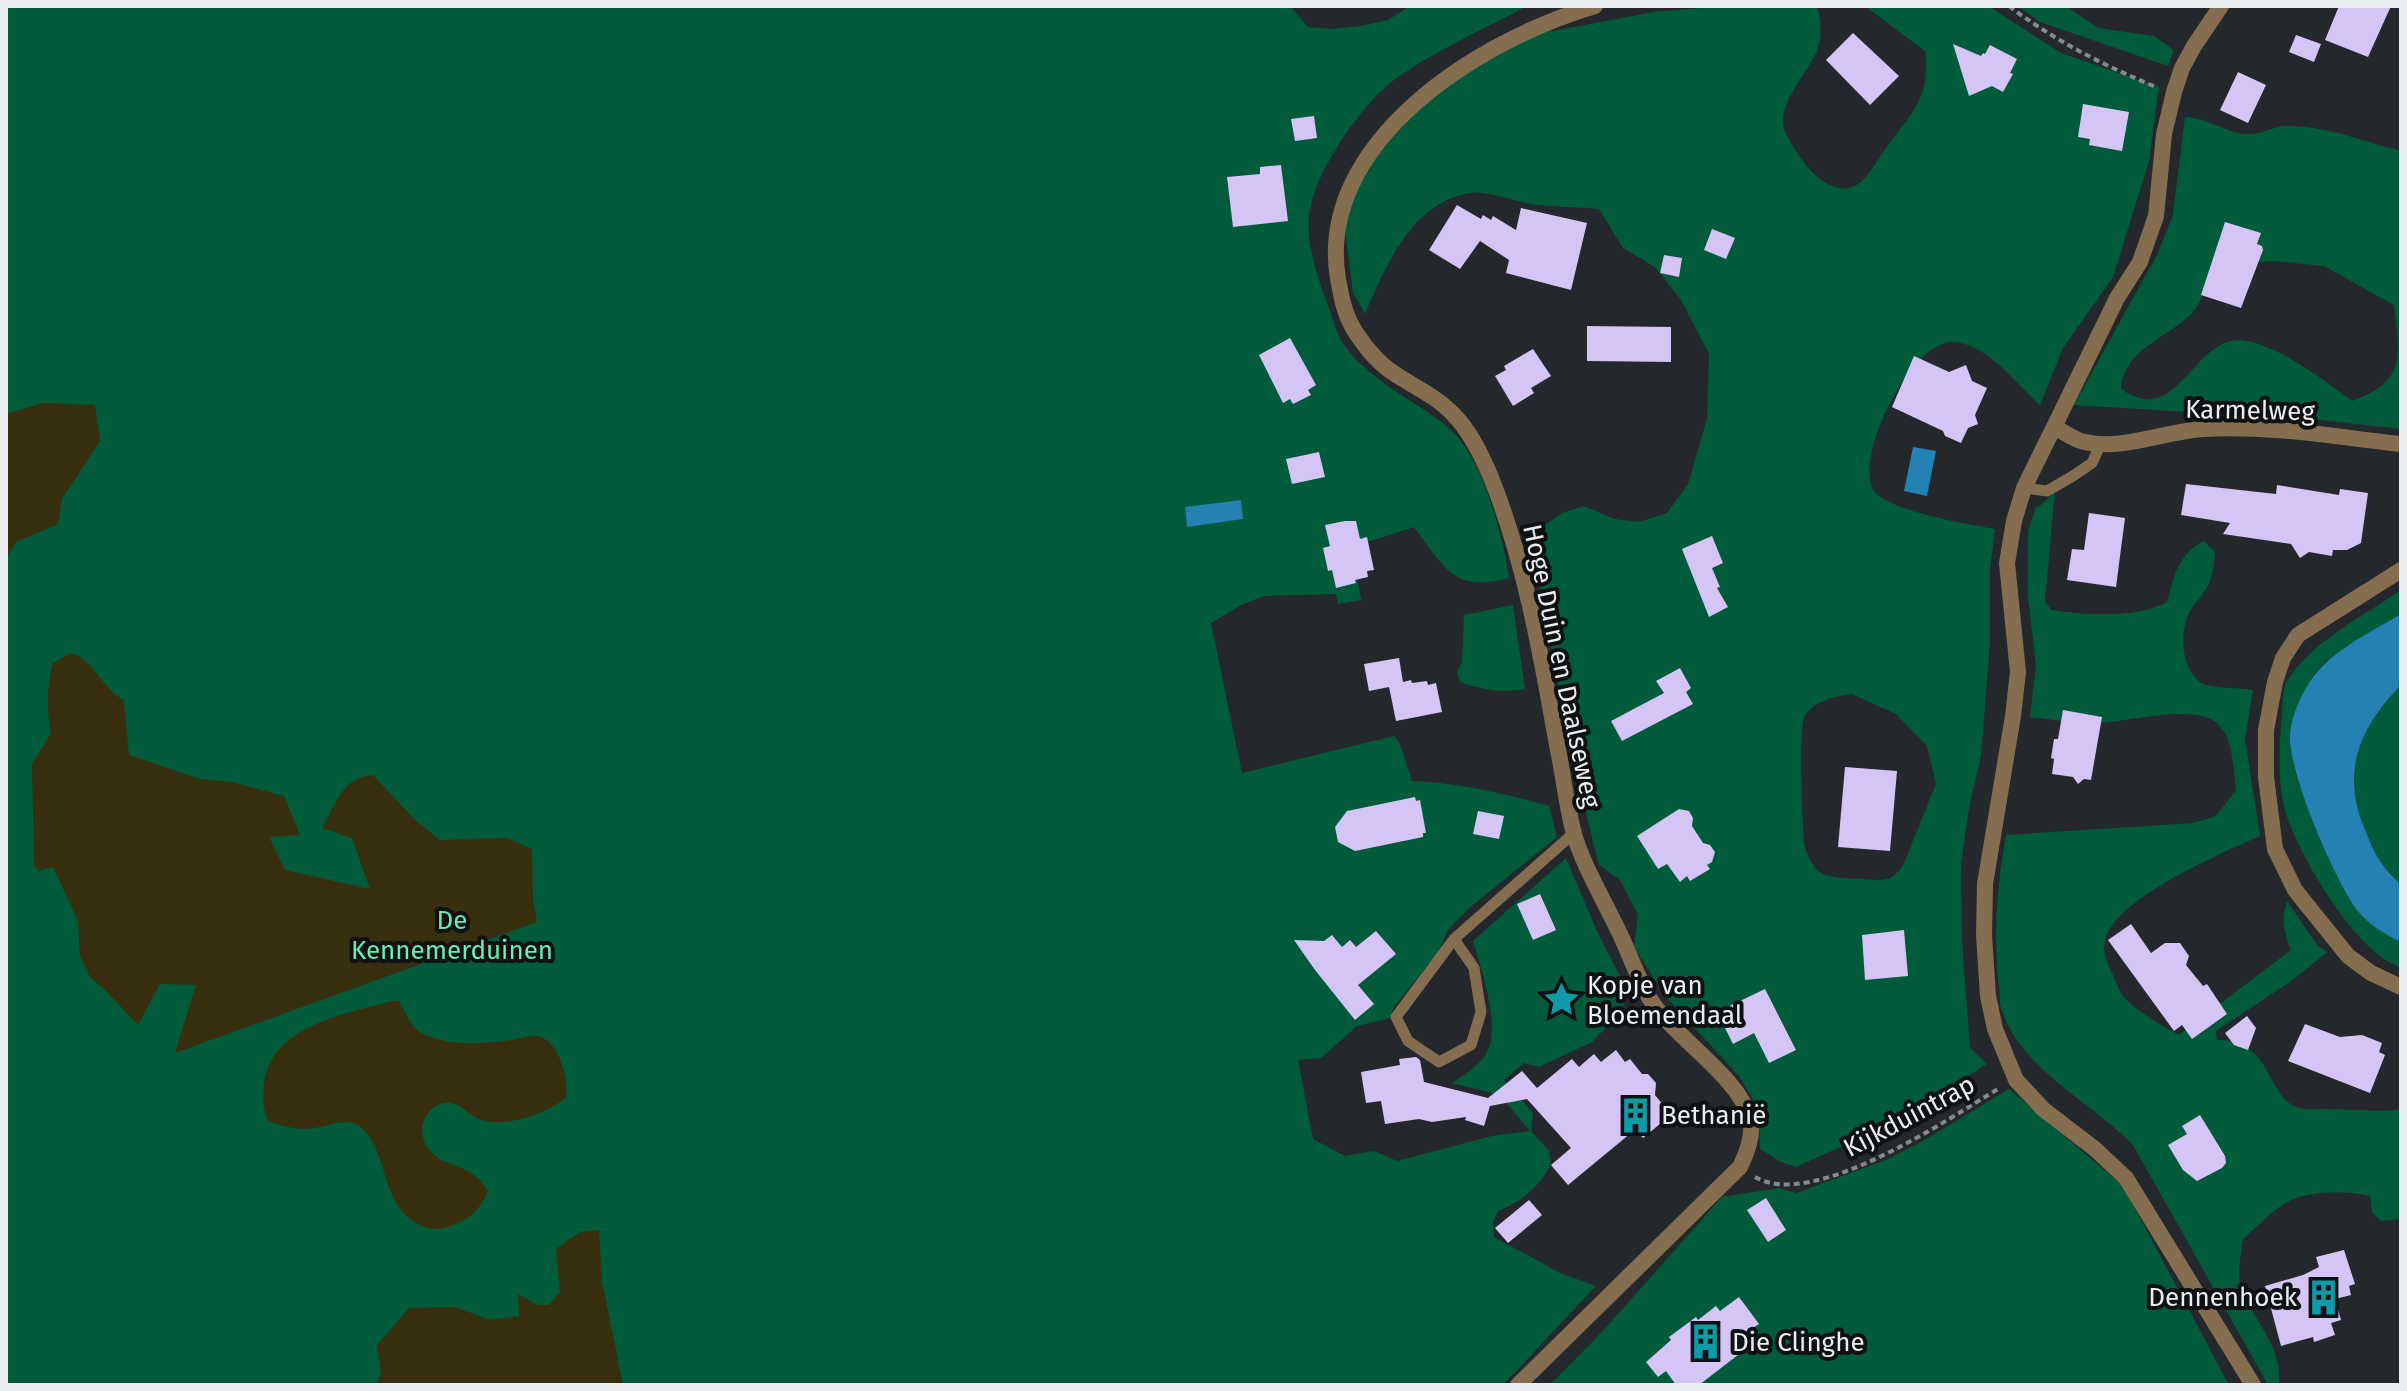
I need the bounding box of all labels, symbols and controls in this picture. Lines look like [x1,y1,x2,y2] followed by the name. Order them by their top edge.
[2185,394,2316,427] street label: Karmelweg
[1516,521,1607,811] street label: Hoge Duin en Daalseweg
[351,905,553,966] park label: De Kennemerduinen
[1587,970,1743,1031] place label: Kopje van Bloemendaal
[1542,981,1580,1019] place icon: Kopje van Bloemendaal
[1838,1069,1980,1164] street label: Kijkduintrap
[1616,1096,1654,1134] building icon: Bethanië
[1661,1100,1766,1131] place label: Bethanië
[2304,1278,2342,1316] building icon: Dennenhoek
[2148,1282,2298,1313] place label: Dennenhoek
[1687,1323,1725,1361] building icon: Die Clinghe
[1732,1327,1865,1358] place label: Die Clinghe

